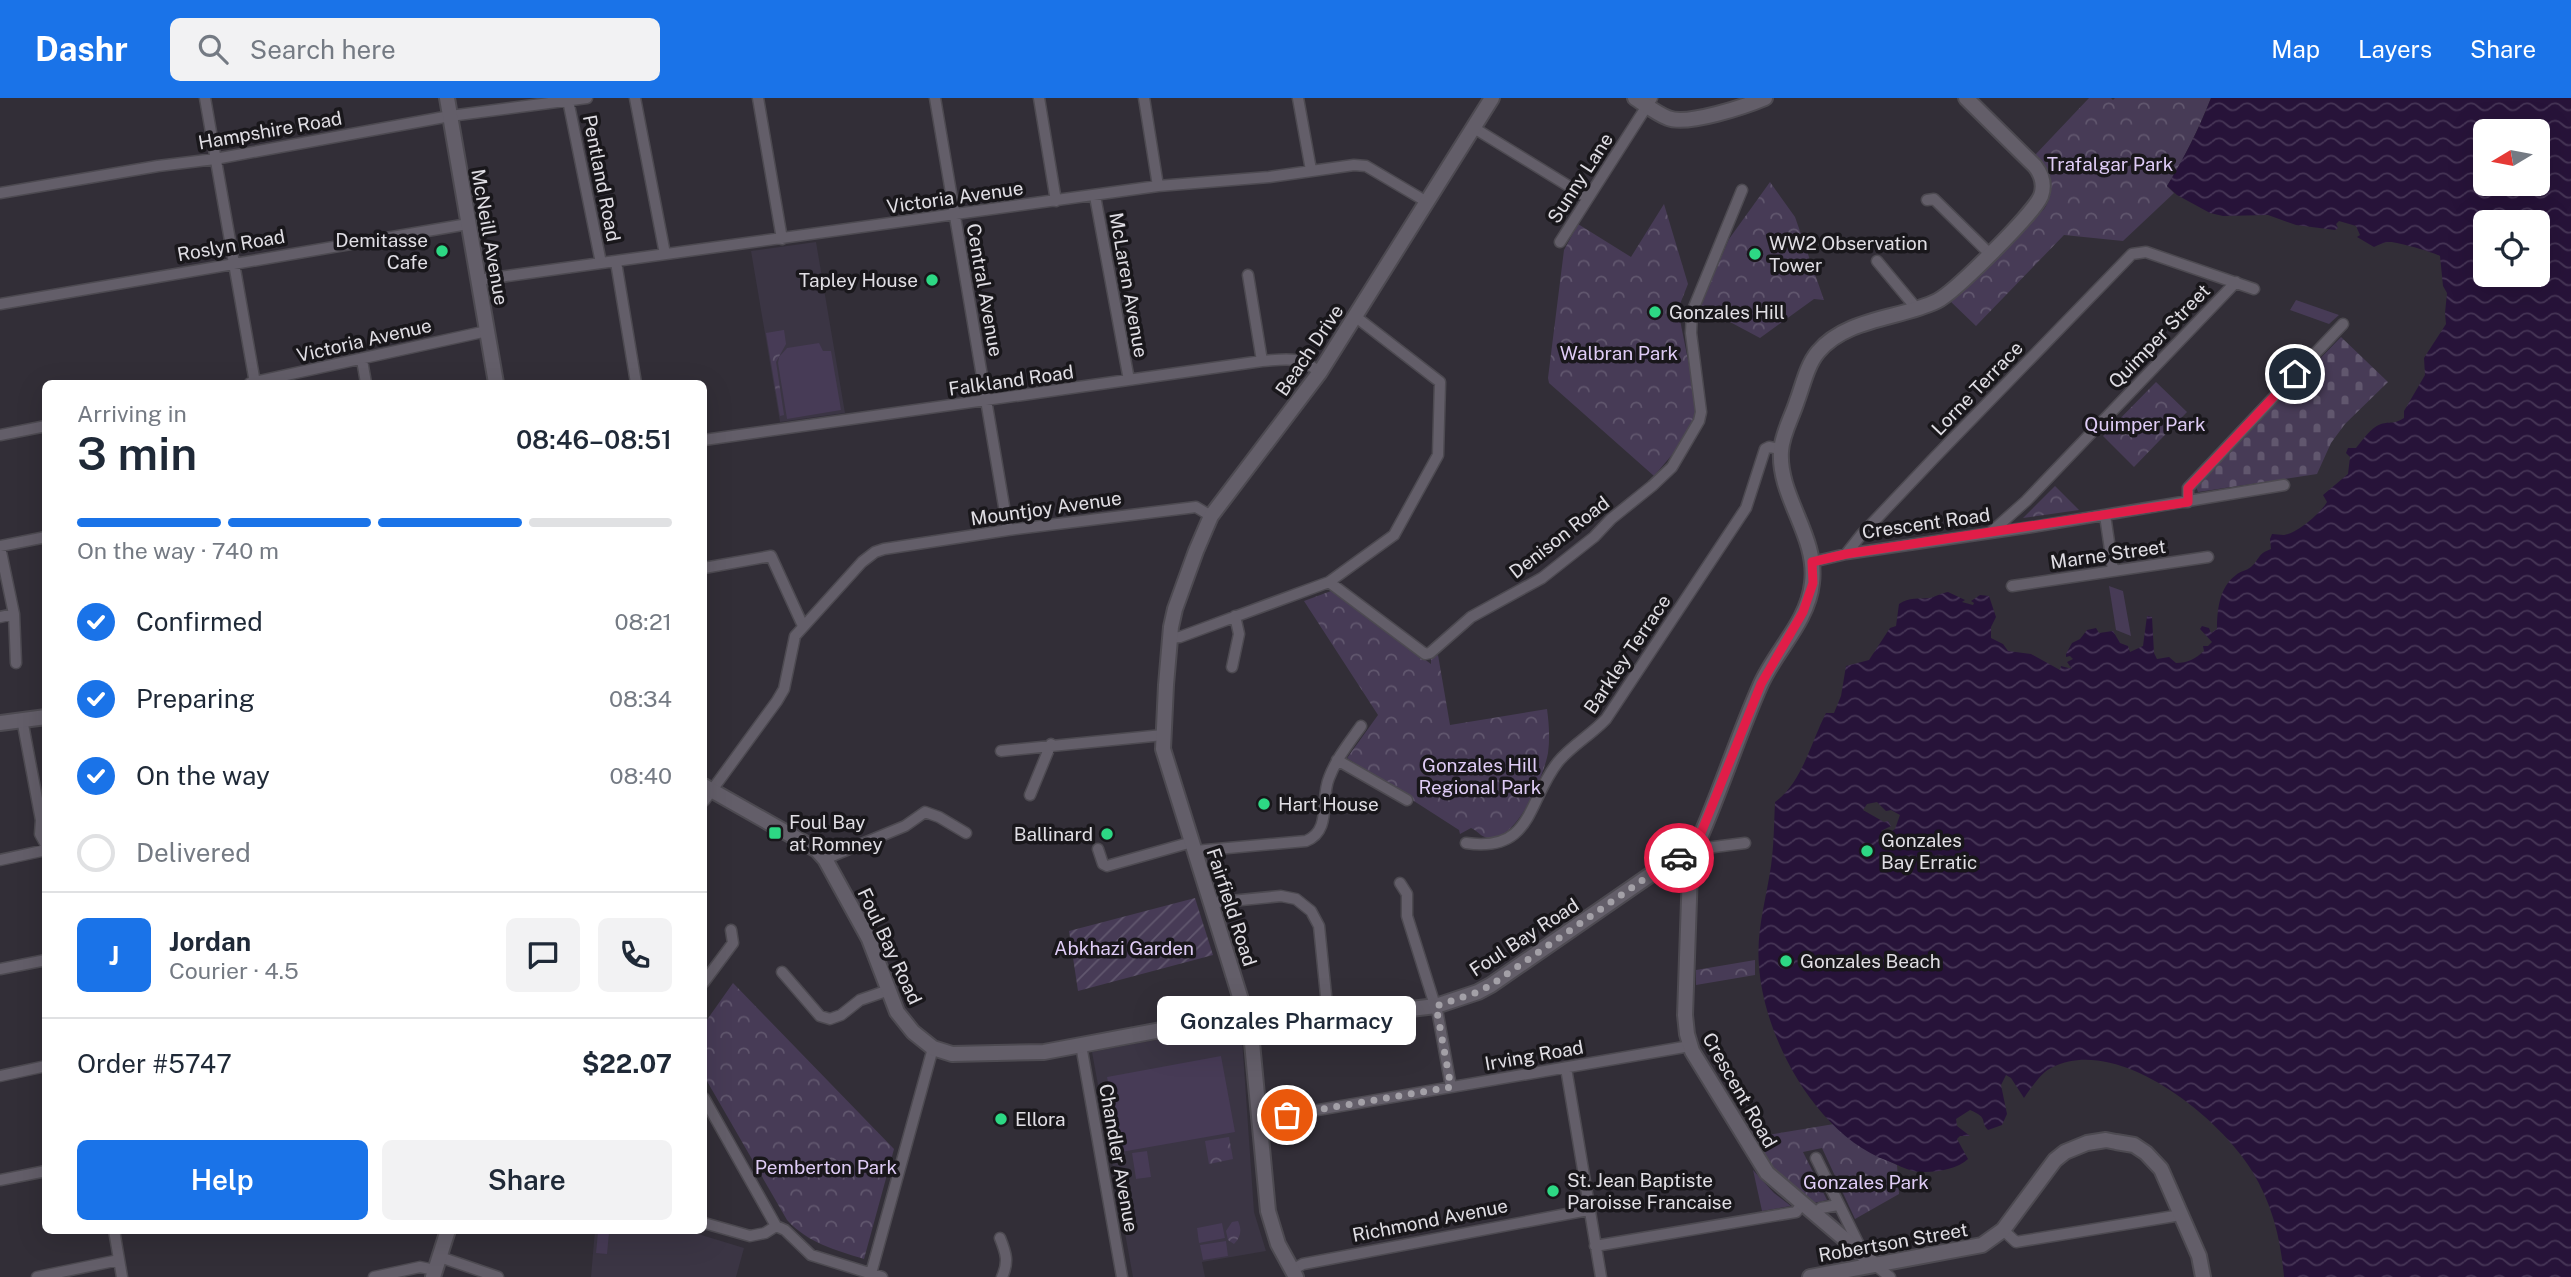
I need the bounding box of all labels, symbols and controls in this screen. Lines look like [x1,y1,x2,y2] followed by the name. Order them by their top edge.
[170,18,660,81] search box
[35,30,128,68] text: Dashr
[194,30,232,68] icon: search
[250,34,396,65] text: Search here
[2271,35,2320,63] text: Map
[2358,35,2432,63] text: Layers
[2470,35,2536,63] text: Share
[196,107,344,153] street label: Hampshire Road
[579,113,625,243] street label: Pentland Road
[2473,119,2550,196] north arrow
[2473,119,2550,287] map controls
[1543,129,1617,227] street label: Sunny Lane
[2047,153,2174,175] park label: Trafalgar Park
[467,167,513,307] street label: McNeill Avenue
[885,177,1025,217] street label: Victoria Avenue
[2473,210,2550,287] button: locate
[1105,211,1153,359] street label: McLaren Avenue
[962,222,1008,358] street label: Central Avenue
[175,225,287,265] street label: Roslyn Road
[335,229,428,273] place label: Demitasse Cafe
[1769,232,1928,276] place label: WW2 Observation Tower
[434,243,450,259] marker: Demitasse Cafe
[1747,246,1763,262] marker: WW2 Observation Tower
[799,269,918,291] place label: Tapley House
[924,272,940,288] marker: Tapley House
[2104,279,2214,393] street label: Quimper Street
[1270,300,1348,400] street label: Beach Drive
[1669,301,1785,323] place label: Gonzales Hill
[1647,304,1663,320] marker: Gonzales Hill
[294,314,434,366] street label: Victoria Avenue
[1927,337,2027,439] street label: Lorne Terrace
[1560,342,1679,364] park label: Walbran Park
[2265,344,2325,404] pin
[2276,355,2314,393] icon: home
[947,360,1075,400] street label: Falkland Road
[77,400,187,427] text: Arriving in
[2084,413,2206,435] park label: Quimper Park
[516,424,672,455] text: 08:46–08:51
[77,426,197,480] text: 3 min
[969,487,1123,529] street label: Mountjoy Avenue
[1505,491,1613,583] street label: Denison Road
[1860,503,1992,543] street label: Crescent Road
[2049,535,2167,573] street label: Marne Street
[77,537,279,564] text: On the way · 740 m
[1579,590,1675,718] street label: Barkley Terrace
[77,603,115,641] icon: check
[136,606,263,637] text: Confirmed
[614,608,672,635] text: 08:21
[77,680,115,718] icon: check
[136,683,255,714] text: Preparing
[609,685,672,712] text: 08:34
[1419,754,1542,798] park label: Gonzales Hill Regional Park
[77,757,115,795] icon: check
[136,760,270,791] text: On the way
[610,762,672,789] text: 08:40
[1278,793,1379,815] place label: Hart House
[1256,796,1272,812] marker: Hart House
[789,811,883,855] place label: Foul Bay at Romney
[1014,823,1093,845] place label: Ballinard
[1644,823,1714,893] courier
[767,825,783,841] marker: Foul Bay at Romney
[1099,826,1115,842] marker: Ballinard
[1881,829,1977,873] place label: Gonzales Bay Erratic
[136,837,251,868] text: Delivered
[1660,839,1698,877] icon: car
[1859,843,1875,859] marker: Gonzales Bay Erratic
[1203,845,1261,969] street label: Fairfield Road
[853,884,927,1008] street label: Foul Bay Road
[1465,893,1583,981] street label: Foul Bay Road
[506,918,580,992] button: chat
[598,918,672,992] button: phone
[169,926,251,957] text: Jordan
[1054,937,1194,959] park label: Abkhazi Garden
[109,940,119,971] text: J
[1800,950,1941,972] place label: Gonzales Beach
[1778,953,1794,969] marker: Gonzales Beach
[169,957,299,984] text: Courier · 4.5
[1158,996,1416,1045] callout: Gonzales Pharmacy
[1180,1007,1393,1034] text: Gonzales Pharmacy
[1698,1029,1782,1151] street label: Crescent Road
[1483,1035,1585,1075] street label: Irving Road
[77,1048,232,1079] text: Order #5747
[582,1048,672,1079] text: $22.07
[1095,1082,1143,1234] street label: Chandler Avenue
[1257,1085,1317,1145] pin
[1268,1096,1306,1134] icon: bag
[1015,1108,1066,1130] place label: Ellora
[993,1111,1009,1127] marker: Ellora
[77,1140,368,1220] button: Help
[382,1140,672,1220] button: Share
[755,1156,898,1178] park label: Pemberton Park
[1567,1169,1732,1213] place label: St. Jean Baptiste Paroisse Francaise
[1803,1171,1929,1193] park label: Gonzales Park
[1545,1183,1561,1199] marker: St. Jean Baptiste Paroisse Francaise
[1350,1194,1510,1246] street label: Richmond Avenue
[1817,1218,1969,1266] street label: Robertson Street

